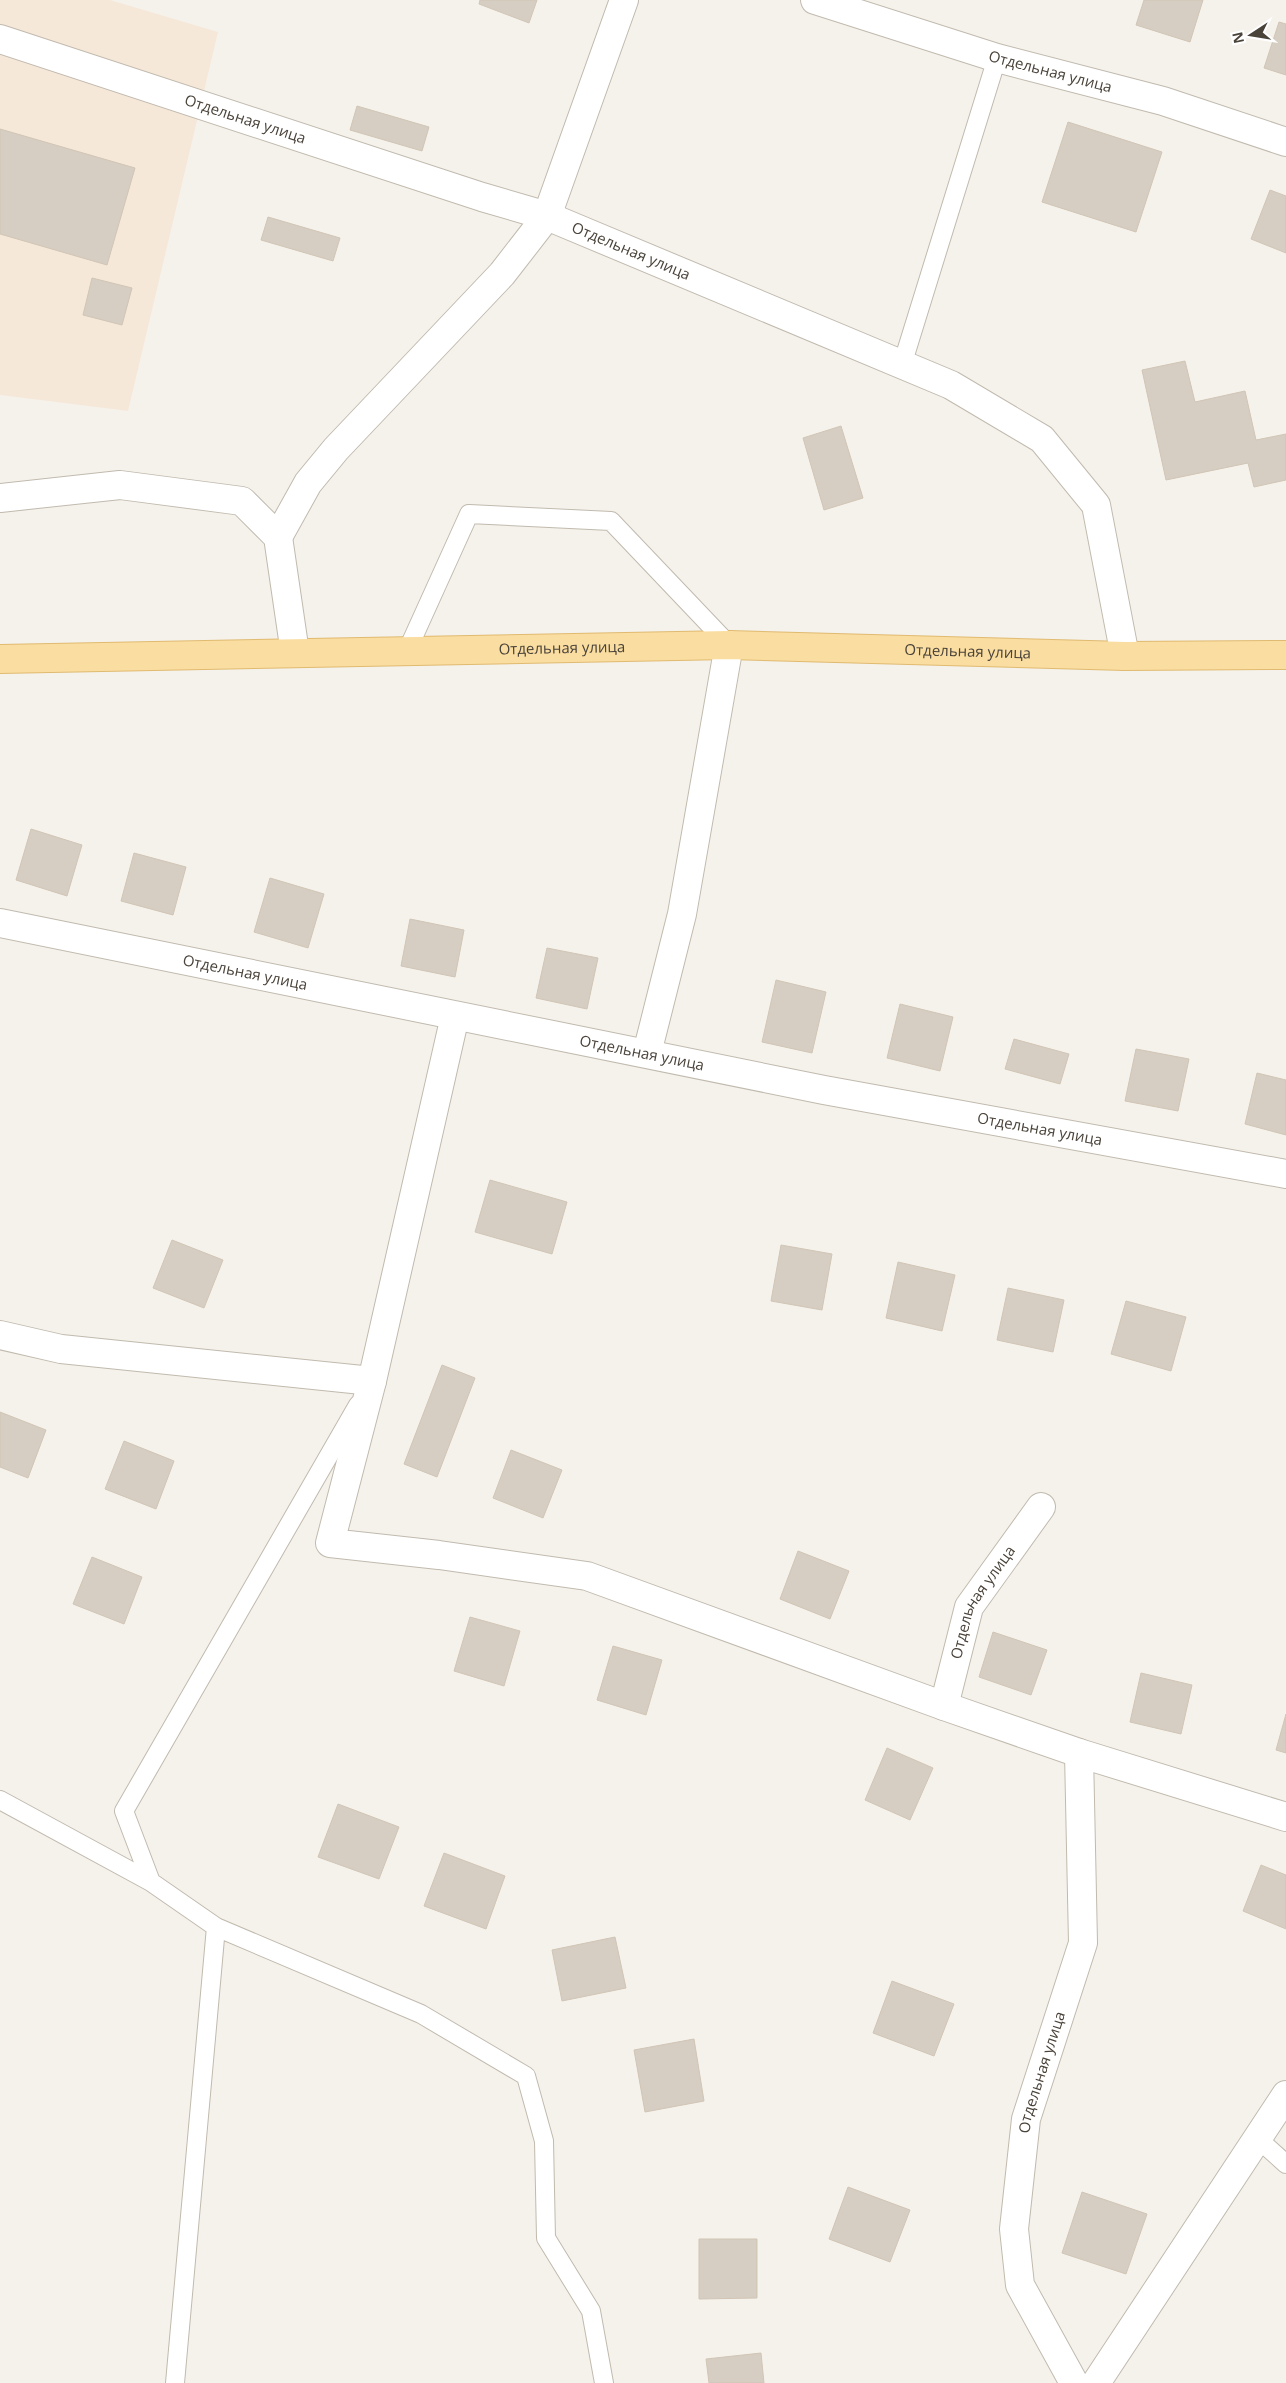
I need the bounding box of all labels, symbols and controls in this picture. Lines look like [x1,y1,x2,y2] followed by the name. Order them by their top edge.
[1226,10,1276,60] north arrow
[1227,30,1248,45] text: N
[986,45,1114,96] street label: Отдельная улица
[182,89,309,148] street label: Отдельная улица
[569,217,694,284] street label: Отдельная улица
[498,636,625,658] street label: Отдельная улица
[904,639,1031,662] street label: Отдельная улица
[181,949,309,994] street label: Отдельная улица
[578,1030,706,1075] street label: Отдельная улица
[976,1107,1104,1149] street label: Отдельная улица
[945,1541,1019,1661] street label: Отдельная улица
[1014,2009,1069,2134] street label: Отдельная улица

